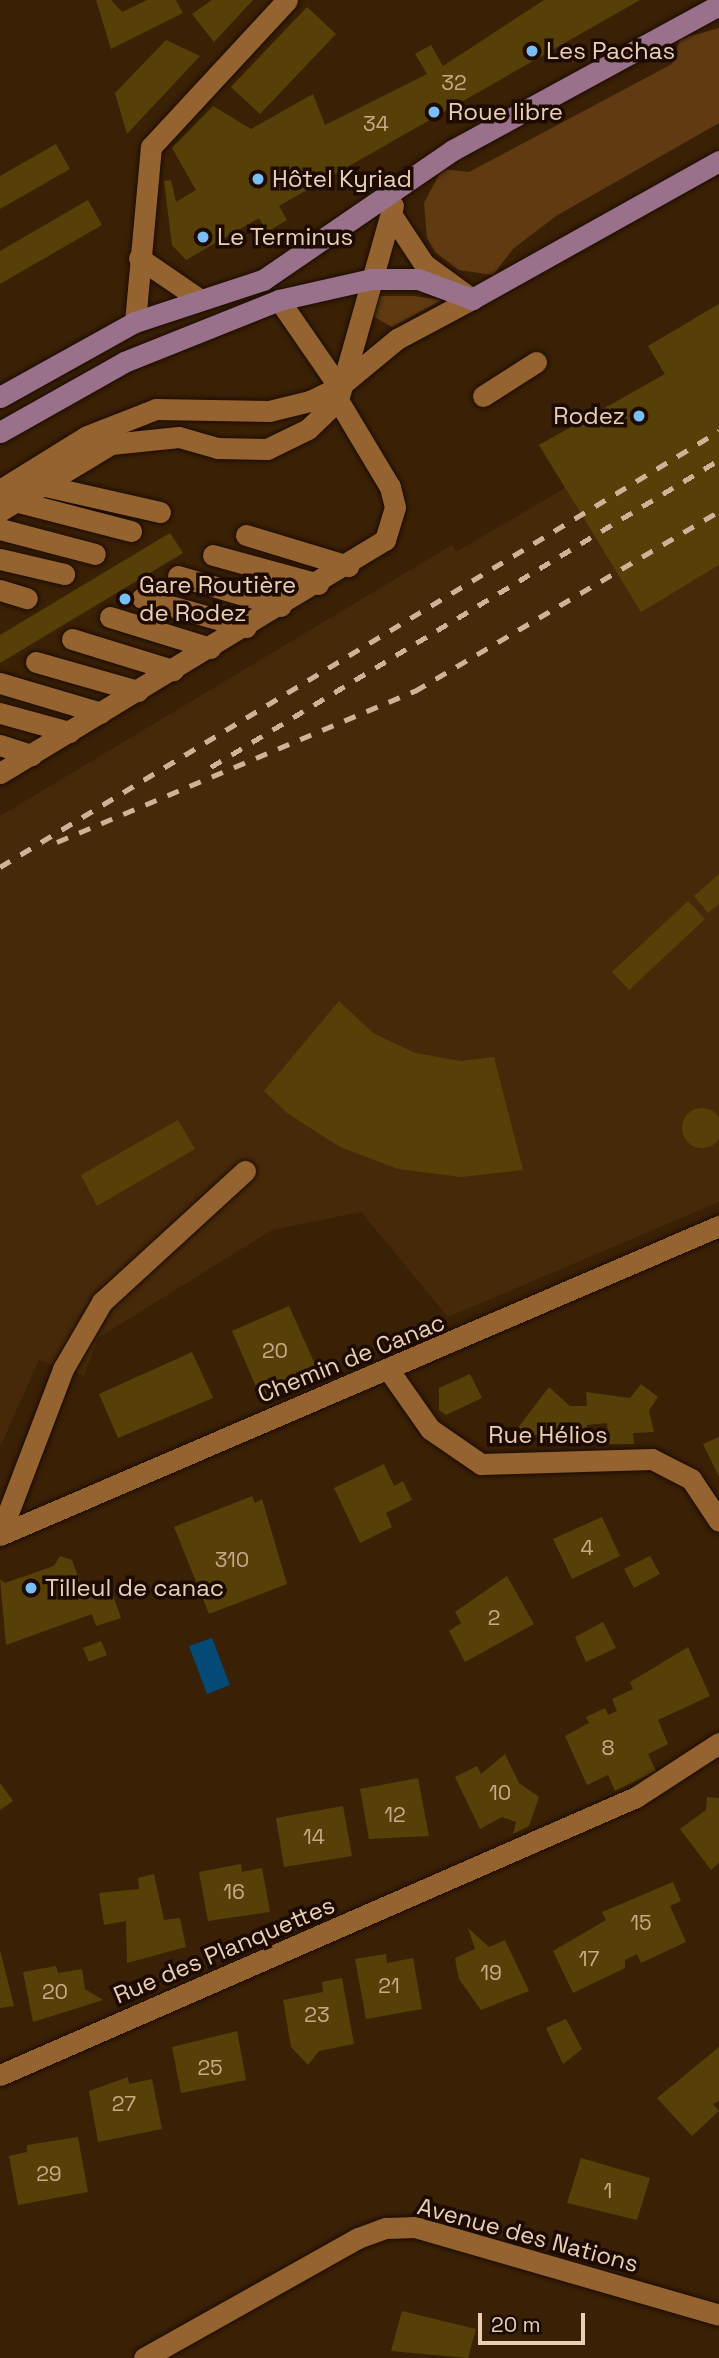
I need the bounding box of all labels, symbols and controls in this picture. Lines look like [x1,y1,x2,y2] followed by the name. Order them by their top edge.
[546,37,675,65] place label: Les Pachas
[524,43,540,59] marker: Les Pachas
[441,70,467,96] house number: 32
[448,98,563,126] place label: Roue libre
[426,104,442,120] marker: Roue libre
[363,111,389,137] house number: 34
[272,165,412,193] place label: Hôtel Kyriad
[250,171,266,187] marker: Hôtel Kyriad
[217,223,354,251] place label: Le Terminus
[195,229,211,245] marker: Le Terminus
[553,402,625,430] place label: Rodez
[631,408,647,424] marker: Rodez
[139,571,296,627] place label: Gare Routière de Rodez
[117,591,133,607] marker: Gare Routière de Rodez
[253,1307,449,1409] street label: Chemin de Canac
[262,1338,288,1364] house number: 20
[488,1421,608,1449] street label: Rue Hélios
[580,1535,594,1561] house number: 4
[215,1547,249,1573] house number: 310
[45,1574,224,1602] place label: Tilleul de canac
[23,1580,39,1596] marker: Tilleul de canac
[488,1605,500,1631] house number: 2
[601,1735,615,1761] house number: 8
[489,1780,511,1806] house number: 10
[384,1802,406,1828] house number: 12
[303,1824,325,1850] house number: 14
[223,1879,245,1905] house number: 16
[109,1890,339,2010] street label: Rue des Planquettes
[630,1910,652,1936] house number: 15
[579,1946,599,1972] house number: 17
[480,1960,502,1986] house number: 19
[378,1973,400,1999] house number: 21
[42,1979,68,2005] house number: 20
[304,2002,330,2028] house number: 23
[197,2055,223,2081] house number: 25
[112,2091,136,2117] house number: 27
[36,2161,62,2187] house number: 29
[604,2178,612,2204] house number: 1
[414,2192,642,2278] street label: Avenue des Nations
[481,2298,588,2342] scale bar
[491,2311,541,2338] text: 20 m

